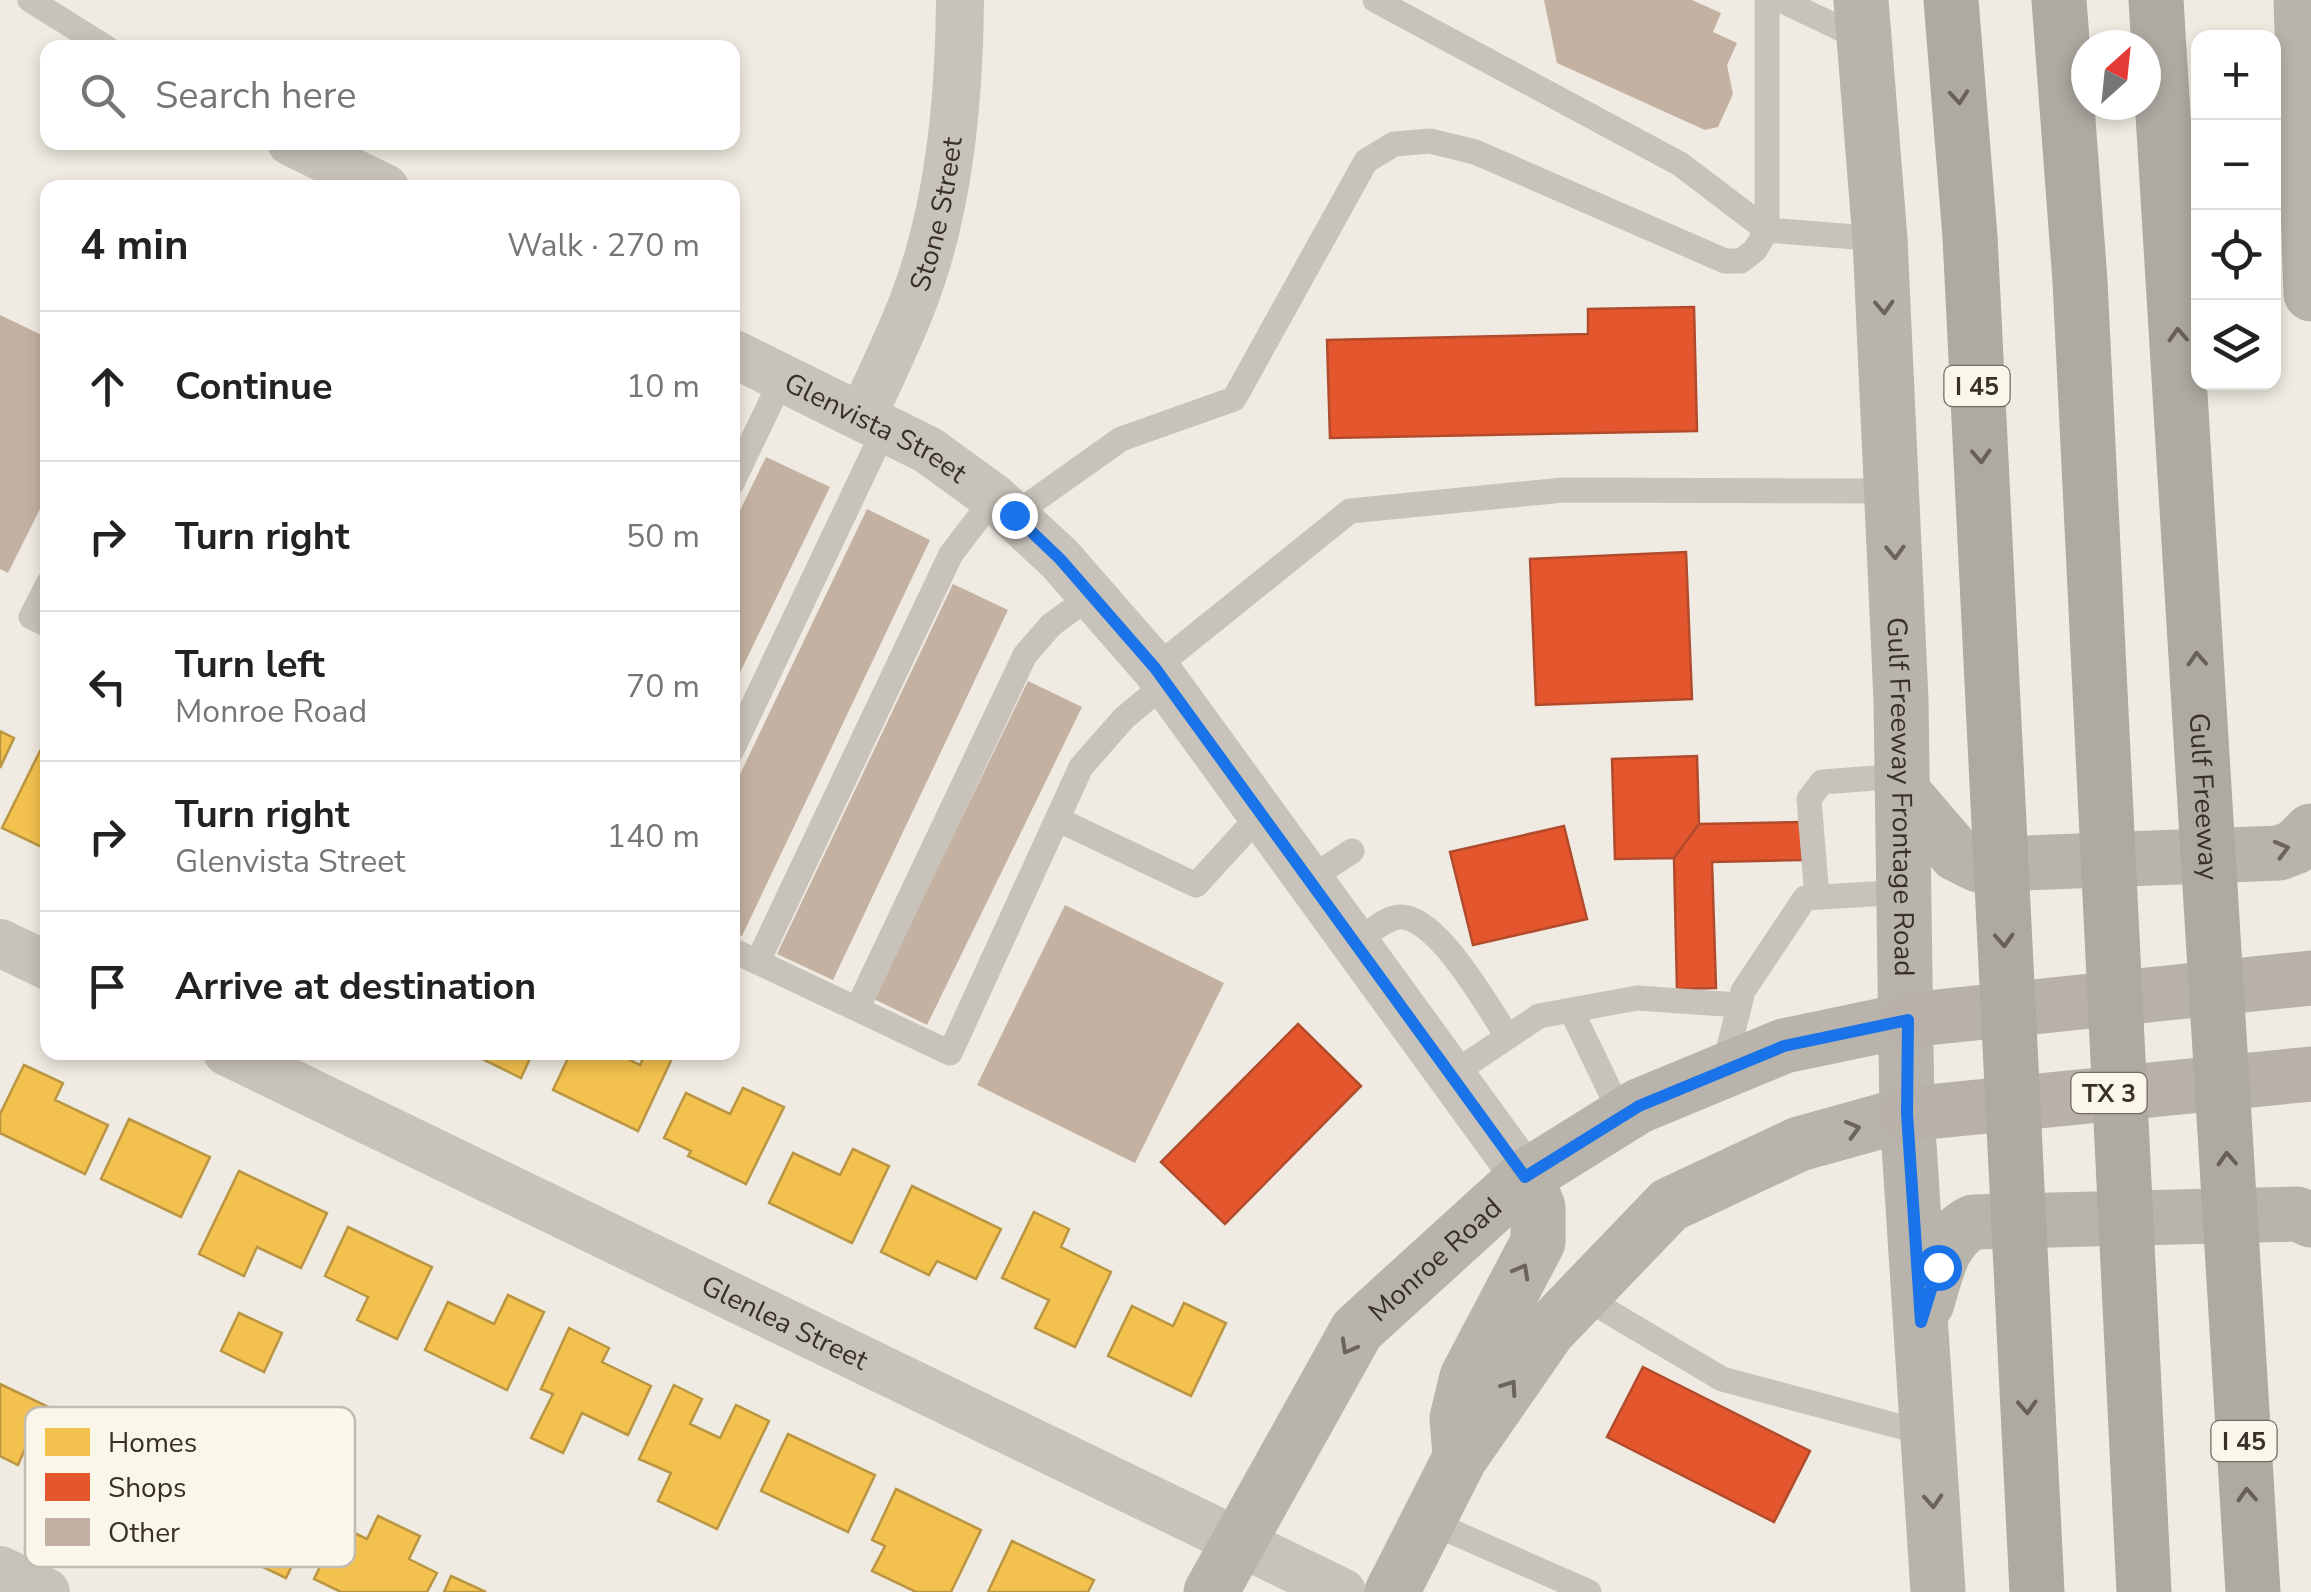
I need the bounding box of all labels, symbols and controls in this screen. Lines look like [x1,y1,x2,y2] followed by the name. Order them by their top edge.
[2071,30,2161,120] north arrow
[2191,30,2281,390] map controls
[2191,30,2281,120] button: +
[40,40,740,150] search box
[75,68,130,123] icon: search
[155,70,356,121] text: Search here
[1948,90,1969,106] one-way arrow
[2191,120,2281,210] button: −
[901,135,972,296] street label: Stone Street
[2191,210,2281,300] button: locate
[80,217,189,274] text: 4 min
[507,224,700,267] text: Walk · 270 m
[1873,299,1894,315] one-way arrow
[2191,300,2281,390] button: layers
[2168,327,2189,343] one-way arrow
[80,359,135,414] icon: ahead
[175,361,333,412] text: Continue
[778,364,974,492] street label: Glenvista Street
[626,365,700,408] text: 10 m
[1944,366,2010,406] road number: I 45
[1970,449,1991,465] one-way arrow
[992,493,1038,539] route end
[80,509,135,564] icon: right
[175,511,350,562] text: Turn right
[626,515,700,558] text: 50 m
[1884,545,1905,561] one-way arrow
[1877,616,1923,977] street label: Gulf Freeway Frontage Road
[175,639,325,690] text: Turn left
[2187,651,2208,667] one-way arrow
[80,659,135,714] icon: left
[626,665,700,708] text: 70 m
[175,690,367,733] text: Monroe Road
[2179,712,2228,882] street label: Gulf Freeway
[175,789,350,840] text: Turn right
[80,809,135,864] icon: right
[607,815,700,858] text: 140 m
[2272,839,2290,860] one-way arrow
[175,840,405,883] text: Glenvista Street
[1993,932,2014,948] one-way arrow
[80,959,135,1014] icon: arrive
[175,961,536,1012] text: Arrive at destination
[2072,1073,2146,1113] road number: TX 3
[1843,1120,1860,1141] one-way arrow
[2217,1150,2238,1166] one-way arrow
[1360,1189,1510,1331] street label: Monroe Road
[1916,1245,1962,1291] route start
[1509,1263,1529,1281] one-way arrow
[695,1267,874,1380] street label: Glenlea Street
[1340,1336,1360,1354] one-way arrow
[1498,1379,1516,1398] one-way arrow
[2016,1399,2037,1415] one-way arrow
[25,1407,355,1567] legend
[2212,1421,2276,1461] road number: I 45
[108,1424,197,1462] text: Homes
[108,1469,186,1507] text: Shops
[2237,1486,2258,1502] one-way arrow
[1922,1494,1943,1510] one-way arrow
[108,1514,180,1552] text: Other

